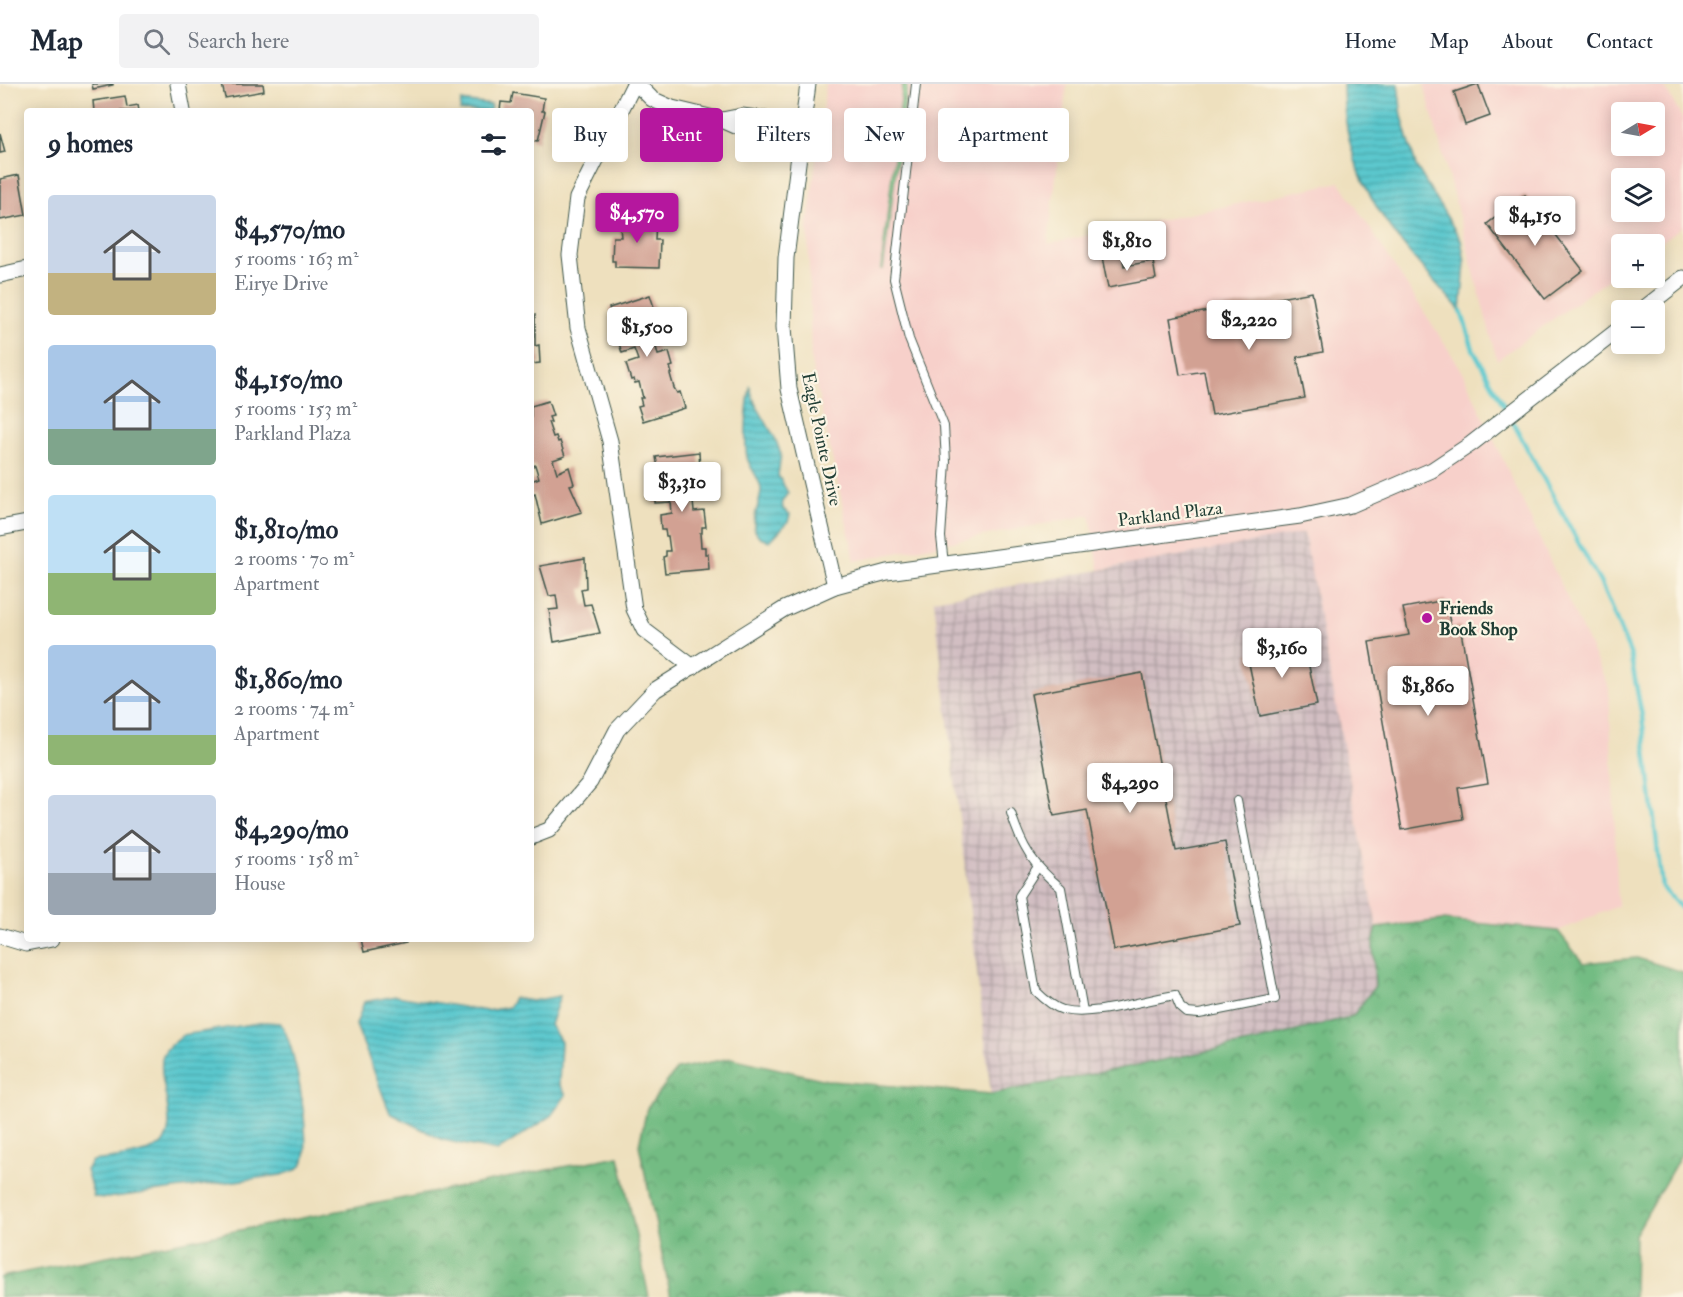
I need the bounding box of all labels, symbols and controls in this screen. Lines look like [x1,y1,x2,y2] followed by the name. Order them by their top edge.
[119,14,539,68] search box
[30,24,83,59] text: Map
[140,25,173,58] icon: search
[188,27,289,55] text: Search here
[1344,28,1396,55] text: Home
[1429,28,1469,55] text: Map
[1502,28,1553,55] text: About
[1586,28,1653,55] text: Contact
[1611,102,1665,156] north arrow
[1611,102,1665,354] map controls
[552,108,628,162] chip: Buy
[640,108,723,162] chip: Rent
[735,108,832,162] chip: Filters
[844,108,926,162] chip: New
[938,108,1069,162] chip: Apartment
[48,128,133,160] text: 9 homes
[477,128,510,161] icon: filters
[1611,168,1665,222] button: layers
[588,193,686,244] pin: $4,570
[1486,196,1584,247] pin: $4,150
[609,200,665,225] text: $4,570
[1508,203,1562,228] text: $4,150
[234,214,345,246] text: $4,570/mo
[96,219,168,291] icon: home
[1078,221,1176,272] pin: $1,810
[1102,228,1152,253] text: $1,810
[1611,234,1665,288] button: +
[234,246,359,271] text: 5 rooms · 163 m²
[234,271,328,296] text: Eirye Drive
[1200,300,1298,351] pin: $2,220
[1611,300,1665,354] button: −
[598,307,696,358] pin: $1,500
[1221,307,1277,332] text: $2,220
[621,314,673,339] text: $1,500
[234,364,343,396] text: $4,150/mo
[96,369,168,441] icon: home
[796,370,847,508] street label: Eagle Pointe Drive
[234,396,357,421] text: 5 rooms · 153 m²
[234,421,351,446] text: Parkland Plaza
[633,462,731,513] pin: $3,310
[658,469,706,494] text: $3,310
[1116,497,1224,532] street label: Parkland Plaza
[234,514,338,546] text: $1,810/mo
[96,519,168,591] icon: home
[234,546,354,571] text: 2 rooms · 70 m²
[234,571,319,596] text: Apartment
[1439,597,1518,641] place label: Friends Book Shop
[1420,611,1434,625] marker: Friends Book Shop
[1233,628,1331,679] pin: $3,160
[1256,635,1308,660] text: $3,160
[234,664,342,696] text: $1,860/mo
[1379,666,1477,717] pin: $1,860
[96,669,168,741] icon: home
[1402,673,1454,698] text: $1,860
[234,696,355,721] text: 2 rooms · 74 m²
[234,721,319,746] text: Apartment
[1081,763,1179,814] pin: $4,290
[1101,770,1159,795] text: $4,290
[234,814,349,846] text: $4,290/mo
[96,819,168,891] icon: home
[234,846,359,871] text: 5 rooms · 158 m²
[234,871,285,896] text: House

